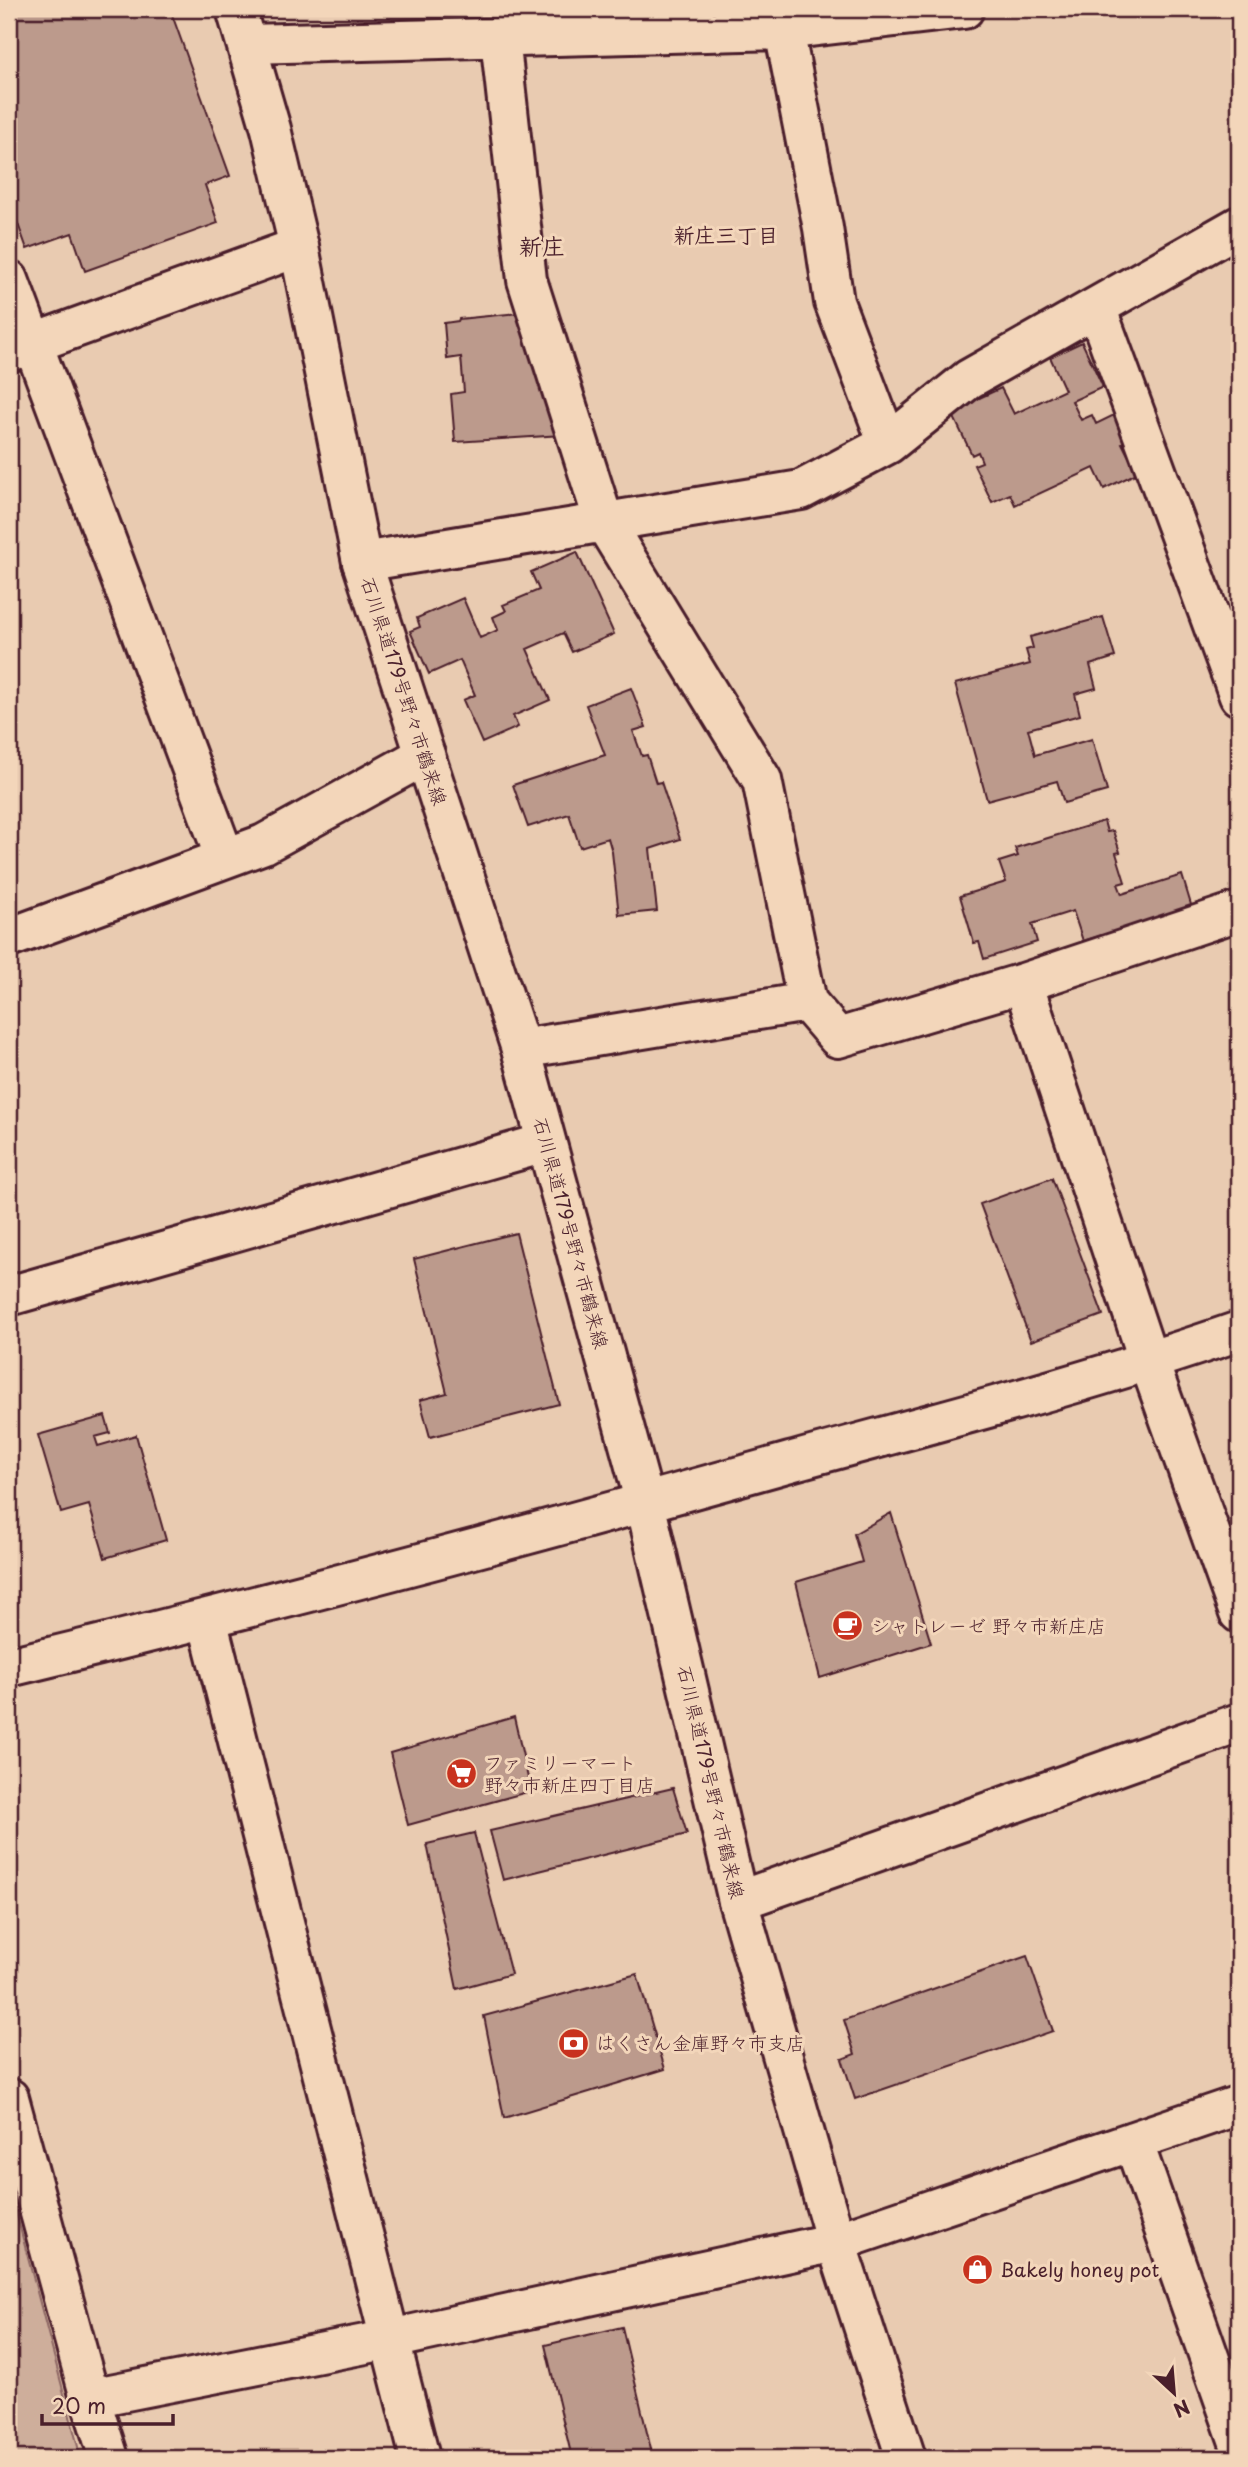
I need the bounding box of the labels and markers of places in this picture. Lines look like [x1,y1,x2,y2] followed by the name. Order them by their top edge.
[831,1609,865,1643] cafe icon: シャトレーゼ 野々市新庄店
[871,1611,1106,1639] place label: シャトレーゼ 野々市新庄店
[484,1748,655,1798] place label: ファミリーマート 野々市新庄四丁目店
[444,1757,478,1791] supermarket icon: ファミリーマート 野々市新庄四丁目店
[556,2026,590,2060] bank icon: はくさん金庫野々市支店
[596,2028,805,2056] place label: はくさん金庫野々市支店
[960,2253,994,2287] shop icon: Bakely honey pot
[1000,2255,1159,2283] place label: Bakely honey pot

